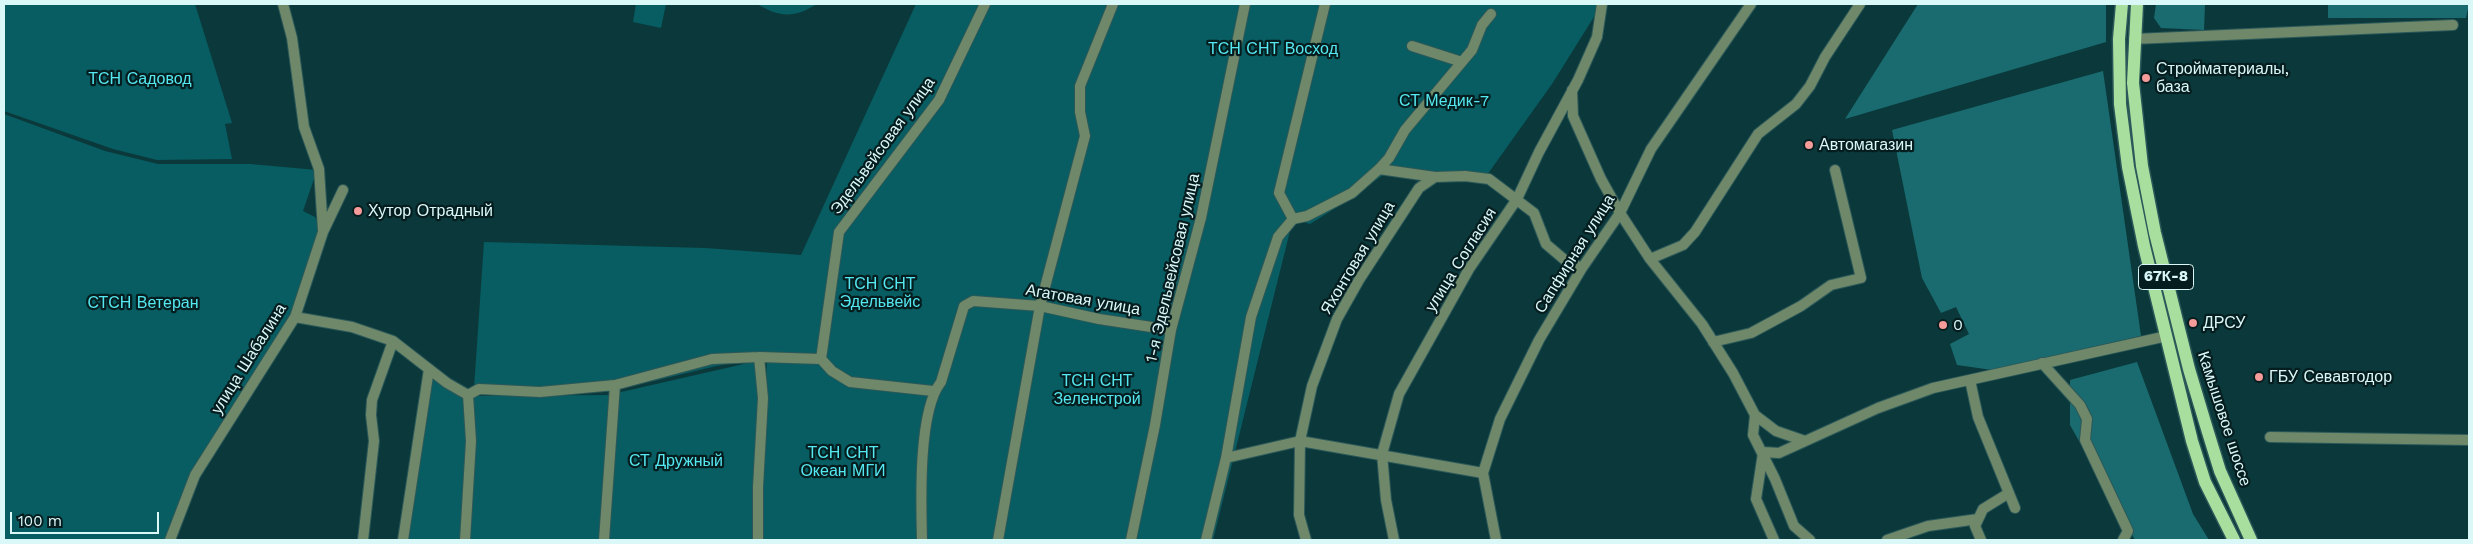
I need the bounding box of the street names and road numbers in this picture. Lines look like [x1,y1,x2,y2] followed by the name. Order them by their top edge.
[827,74,939,218] street label: Эдельвейсовая улица
[1142,172,1204,364] street label: 1-я Эдельвейсовая улица
[1531,191,1619,317] street label: Сапфирная улица
[1317,198,1399,318] street label: Яхонтовая улица
[1421,204,1501,316] street label: улица Согласия
[2138,264,2194,290] road number: 67К-8
[1024,280,1142,320] street label: Агатовая улица
[207,300,291,418] street label: улица Шабалина
[2193,349,2255,489] street label: Камышовое шоссе

